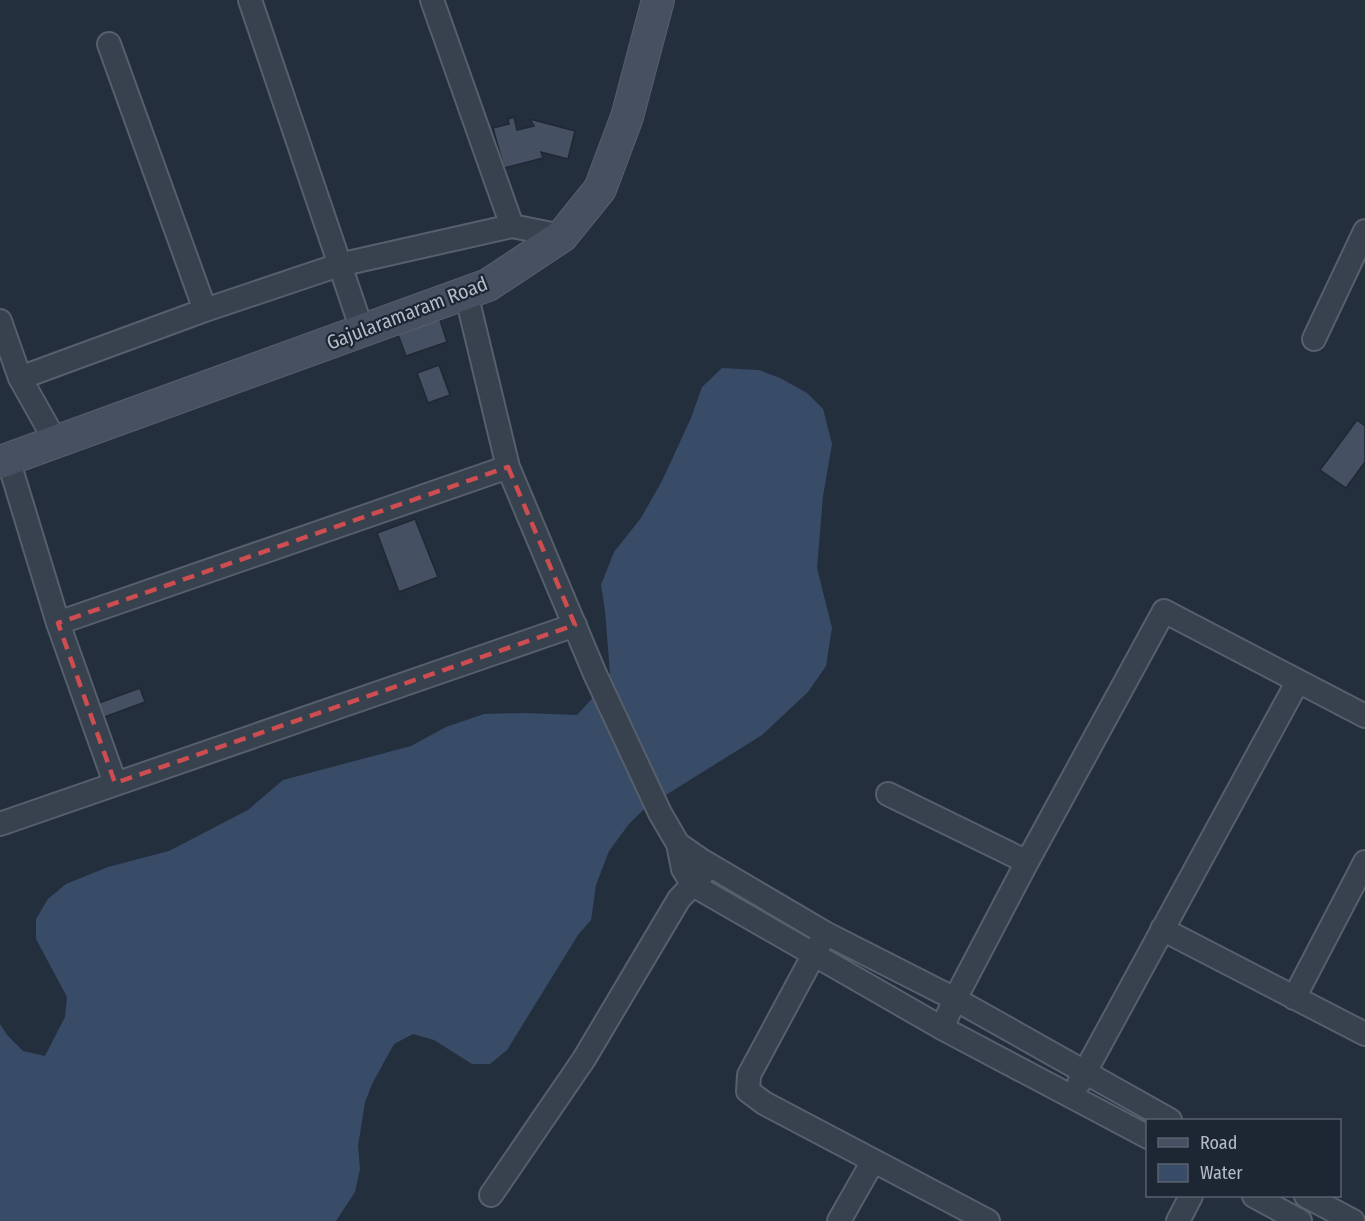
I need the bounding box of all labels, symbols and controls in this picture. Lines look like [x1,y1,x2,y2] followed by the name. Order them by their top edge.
[323,271,491,355] street label: Gajularamaram Road
[1146,1119,1341,1197] legend
[1200,1132,1237,1154] text: Road
[1200,1162,1243,1184] text: Water

